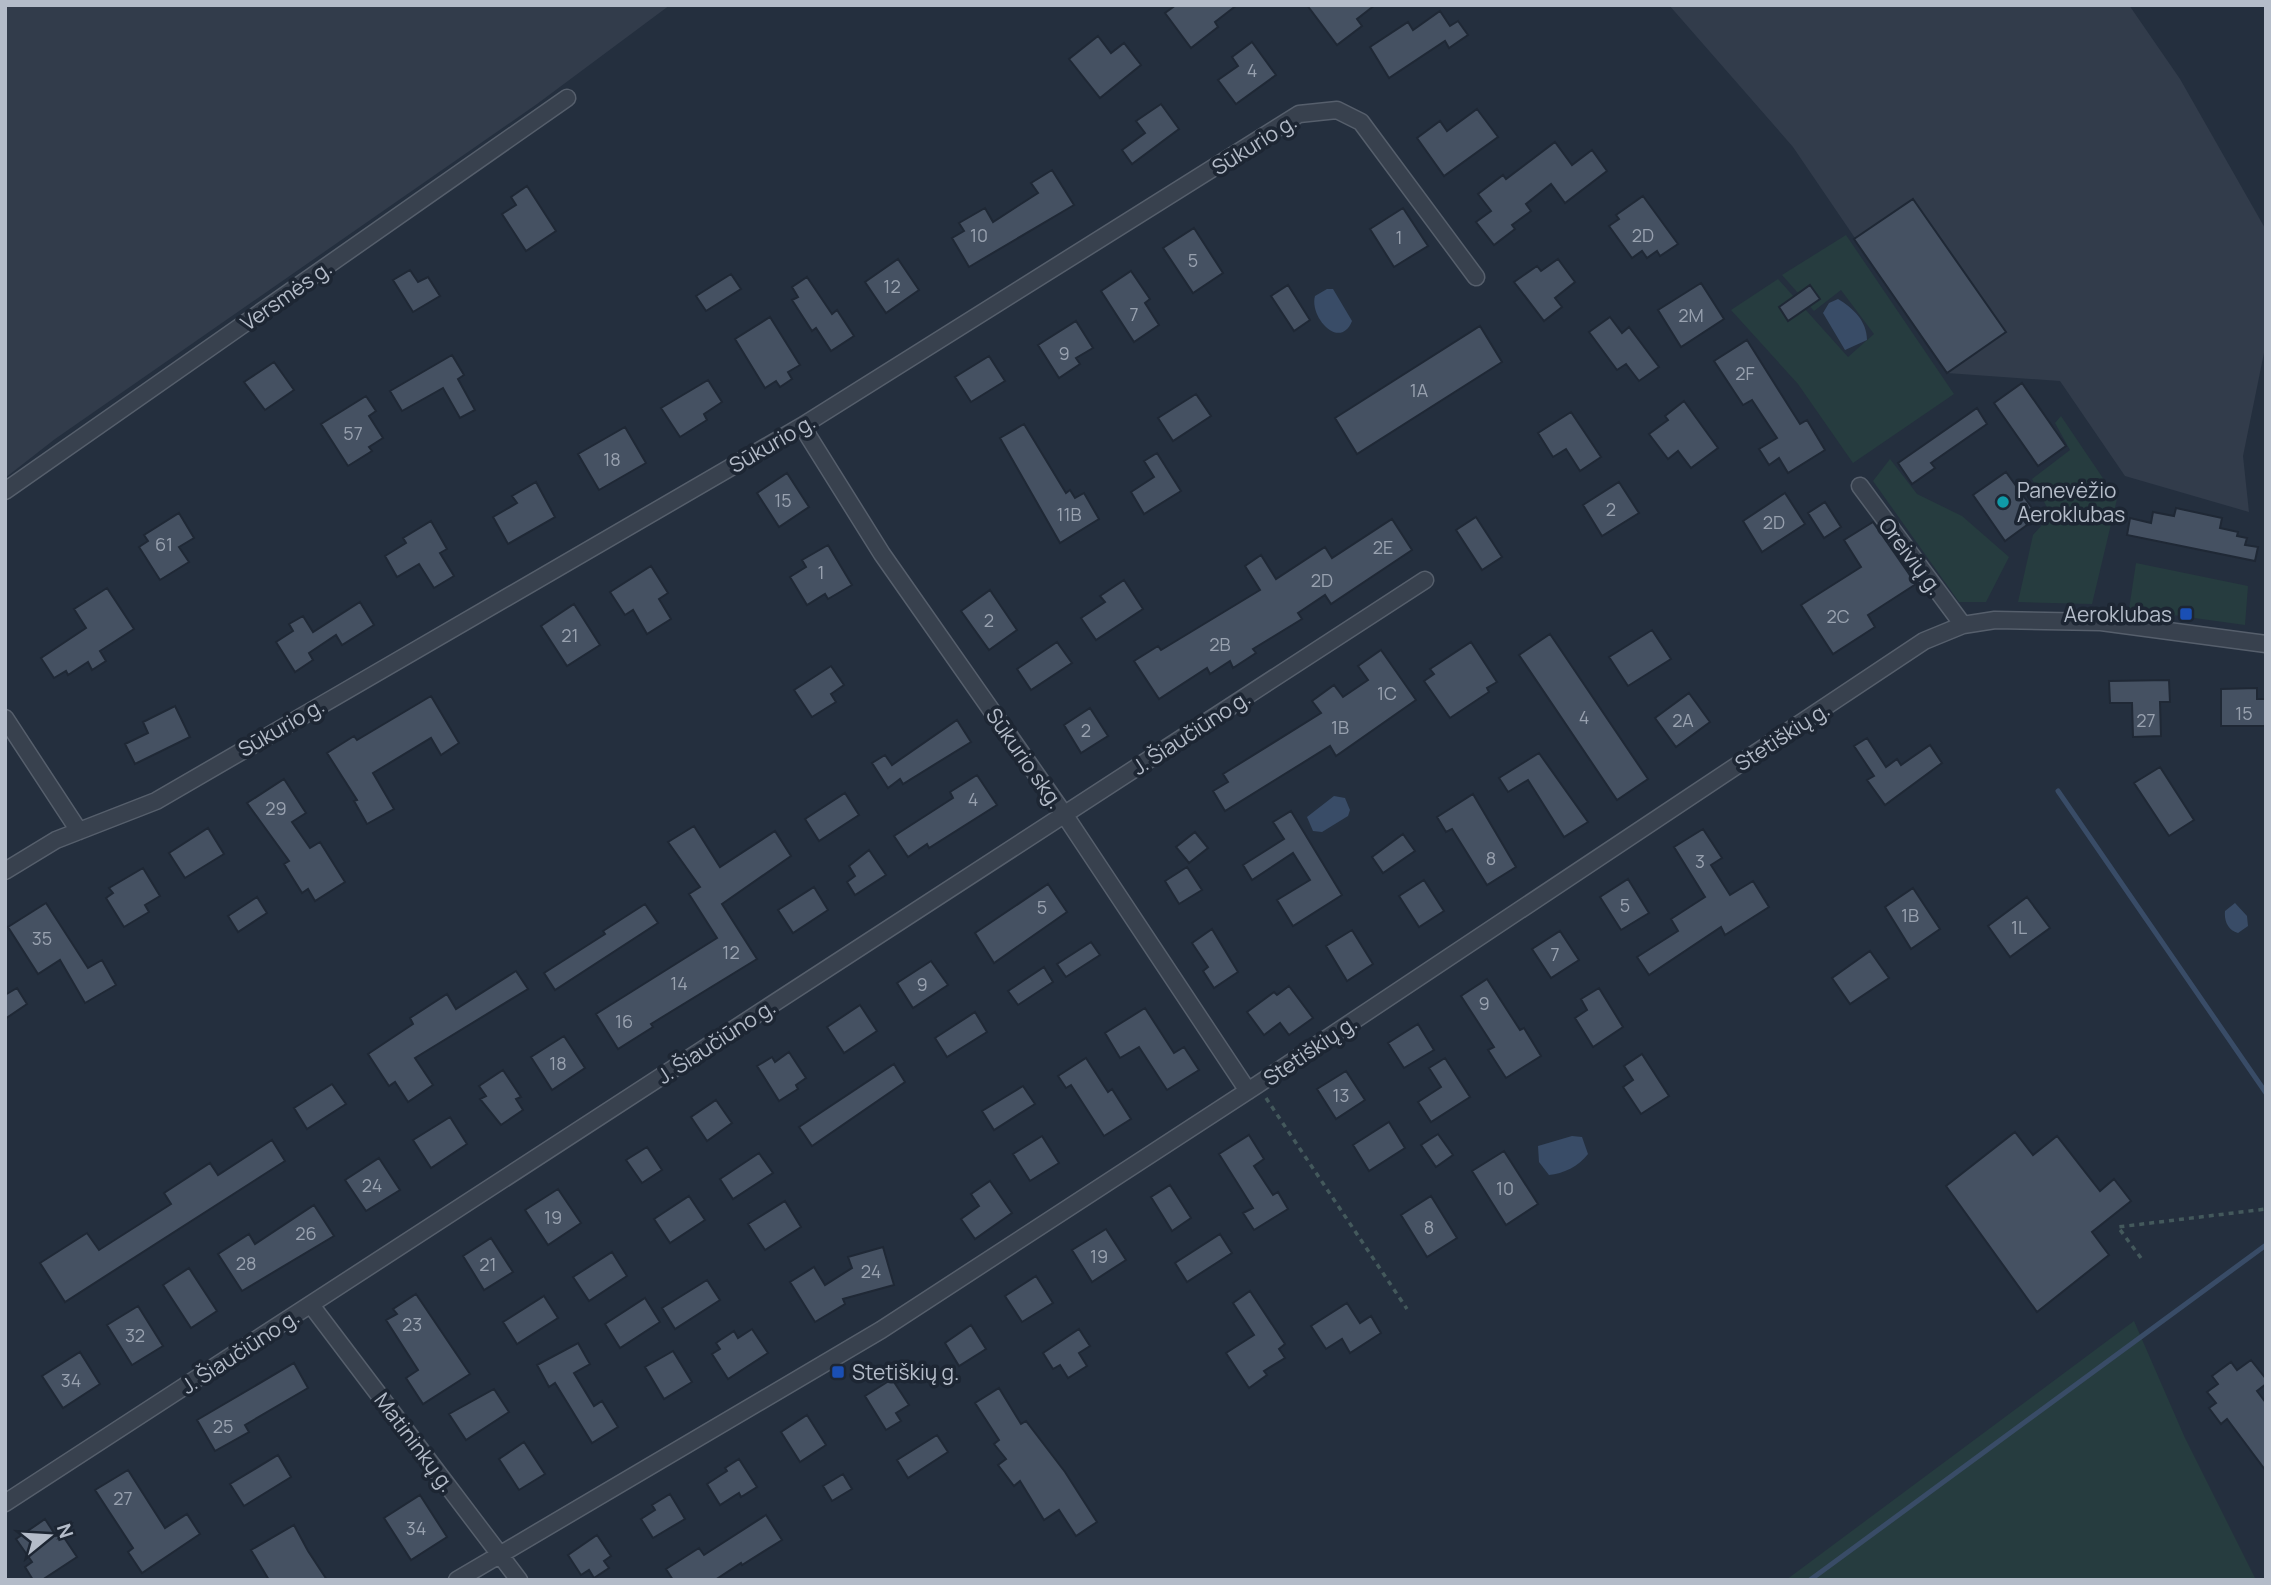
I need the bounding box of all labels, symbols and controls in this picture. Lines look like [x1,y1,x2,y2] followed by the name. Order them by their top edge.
[1247,58,1257,82] house number: 4
[1206,107,1302,181] street label: Sūkurio g.
[970,223,988,247] house number: 10
[1632,223,1654,247] house number: 2D
[1395,225,1403,249] house number: 1
[1188,248,1198,272] house number: 5
[235,253,337,337] street label: Versmės g.
[883,274,901,298] house number: 12
[1129,302,1139,326] house number: 7
[1678,303,1704,327] house number: 2M
[1058,341,1070,365] house number: 9
[1735,361,1755,385] house number: 2F
[1410,378,1429,402] house number: 1A
[724,407,820,479] street label: Sūkurio g.
[343,421,363,445] house number: 57
[603,447,621,471] house number: 18
[2017,476,2125,528] place label: Panevėžio Aeroklubas
[774,488,792,512] house number: 15
[1995,494,2011,510] marker: Panevėžio Aeroklubas
[1606,497,1616,521] house number: 2
[1056,502,1082,526] house number: 11B
[1763,510,1785,534] house number: 2D
[1873,512,1949,600] street label: Oreivių g.
[155,532,173,556] house number: 61
[1373,535,1393,559] house number: 2E
[817,560,825,584] house number: 1
[1311,568,1333,592] house number: 2D
[2064,600,2172,628] place label: Aeroklubas
[1826,604,1850,628] house number: 2C
[2178,606,2194,622] marker: Aeroklubas
[984,608,994,632] house number: 2
[561,623,579,647] house number: 21
[1209,632,1231,656] house number: 2B
[1377,681,1397,705] house number: 1C
[1126,683,1256,781] street label: J. Šiaučiūno g.
[233,691,329,763] street label: Sūkurio g.
[1729,695,1835,777] street label: Stetiškių g.
[2235,701,2253,725] house number: 15
[980,702,1070,814] street label: Sūkurio skg.
[1579,705,1589,729] house number: 4
[1672,708,1694,732] house number: 2A
[2136,708,2156,732] house number: 27
[1331,715,1349,739] house number: 1B
[1081,718,1091,742] house number: 2
[968,787,978,811] house number: 4
[265,796,287,820] house number: 29
[1486,846,1496,870] house number: 8
[1695,849,1705,873] house number: 3
[1620,893,1630,917] house number: 5
[1037,895,1047,919] house number: 5
[1901,903,1919,927] house number: 1B
[2011,915,2027,939] house number: 1L
[32,926,52,950] house number: 35
[722,940,740,964] house number: 12
[1550,942,1560,966] house number: 7
[670,971,688,995] house number: 14
[916,972,928,996] house number: 9
[1478,991,1490,1015] house number: 9
[651,992,781,1090] street label: J. Šiaučiūno g.
[1258,1008,1362,1092] street label: Stetiškių g.
[615,1009,633,1033] house number: 16
[549,1051,567,1075] house number: 18
[1333,1083,1349,1107] house number: 13
[362,1173,382,1197] house number: 24
[1496,1176,1514,1200] house number: 10
[544,1205,562,1229] house number: 19
[1424,1215,1434,1239] house number: 8
[295,1221,317,1245] house number: 26
[1090,1244,1108,1268] house number: 19
[236,1251,256,1275] house number: 28
[479,1252,497,1276] house number: 21
[861,1259,881,1283] house number: 24
[175,1302,305,1400] street label: J. Šiaučiūno g.
[402,1312,422,1336] house number: 23
[125,1323,145,1347] house number: 32
[852,1358,959,1386] place label: Stetiškių g.
[830,1364,846,1380] marker: Stetiškių g.
[61,1368,81,1392] house number: 34
[369,1387,461,1497] street label: Matininkų g.
[213,1414,233,1438] house number: 25
[113,1486,133,1510] house number: 27
[14,1501,84,1571] north arrow
[406,1516,426,1540] house number: 34
[51,1520,80,1541] text: N

